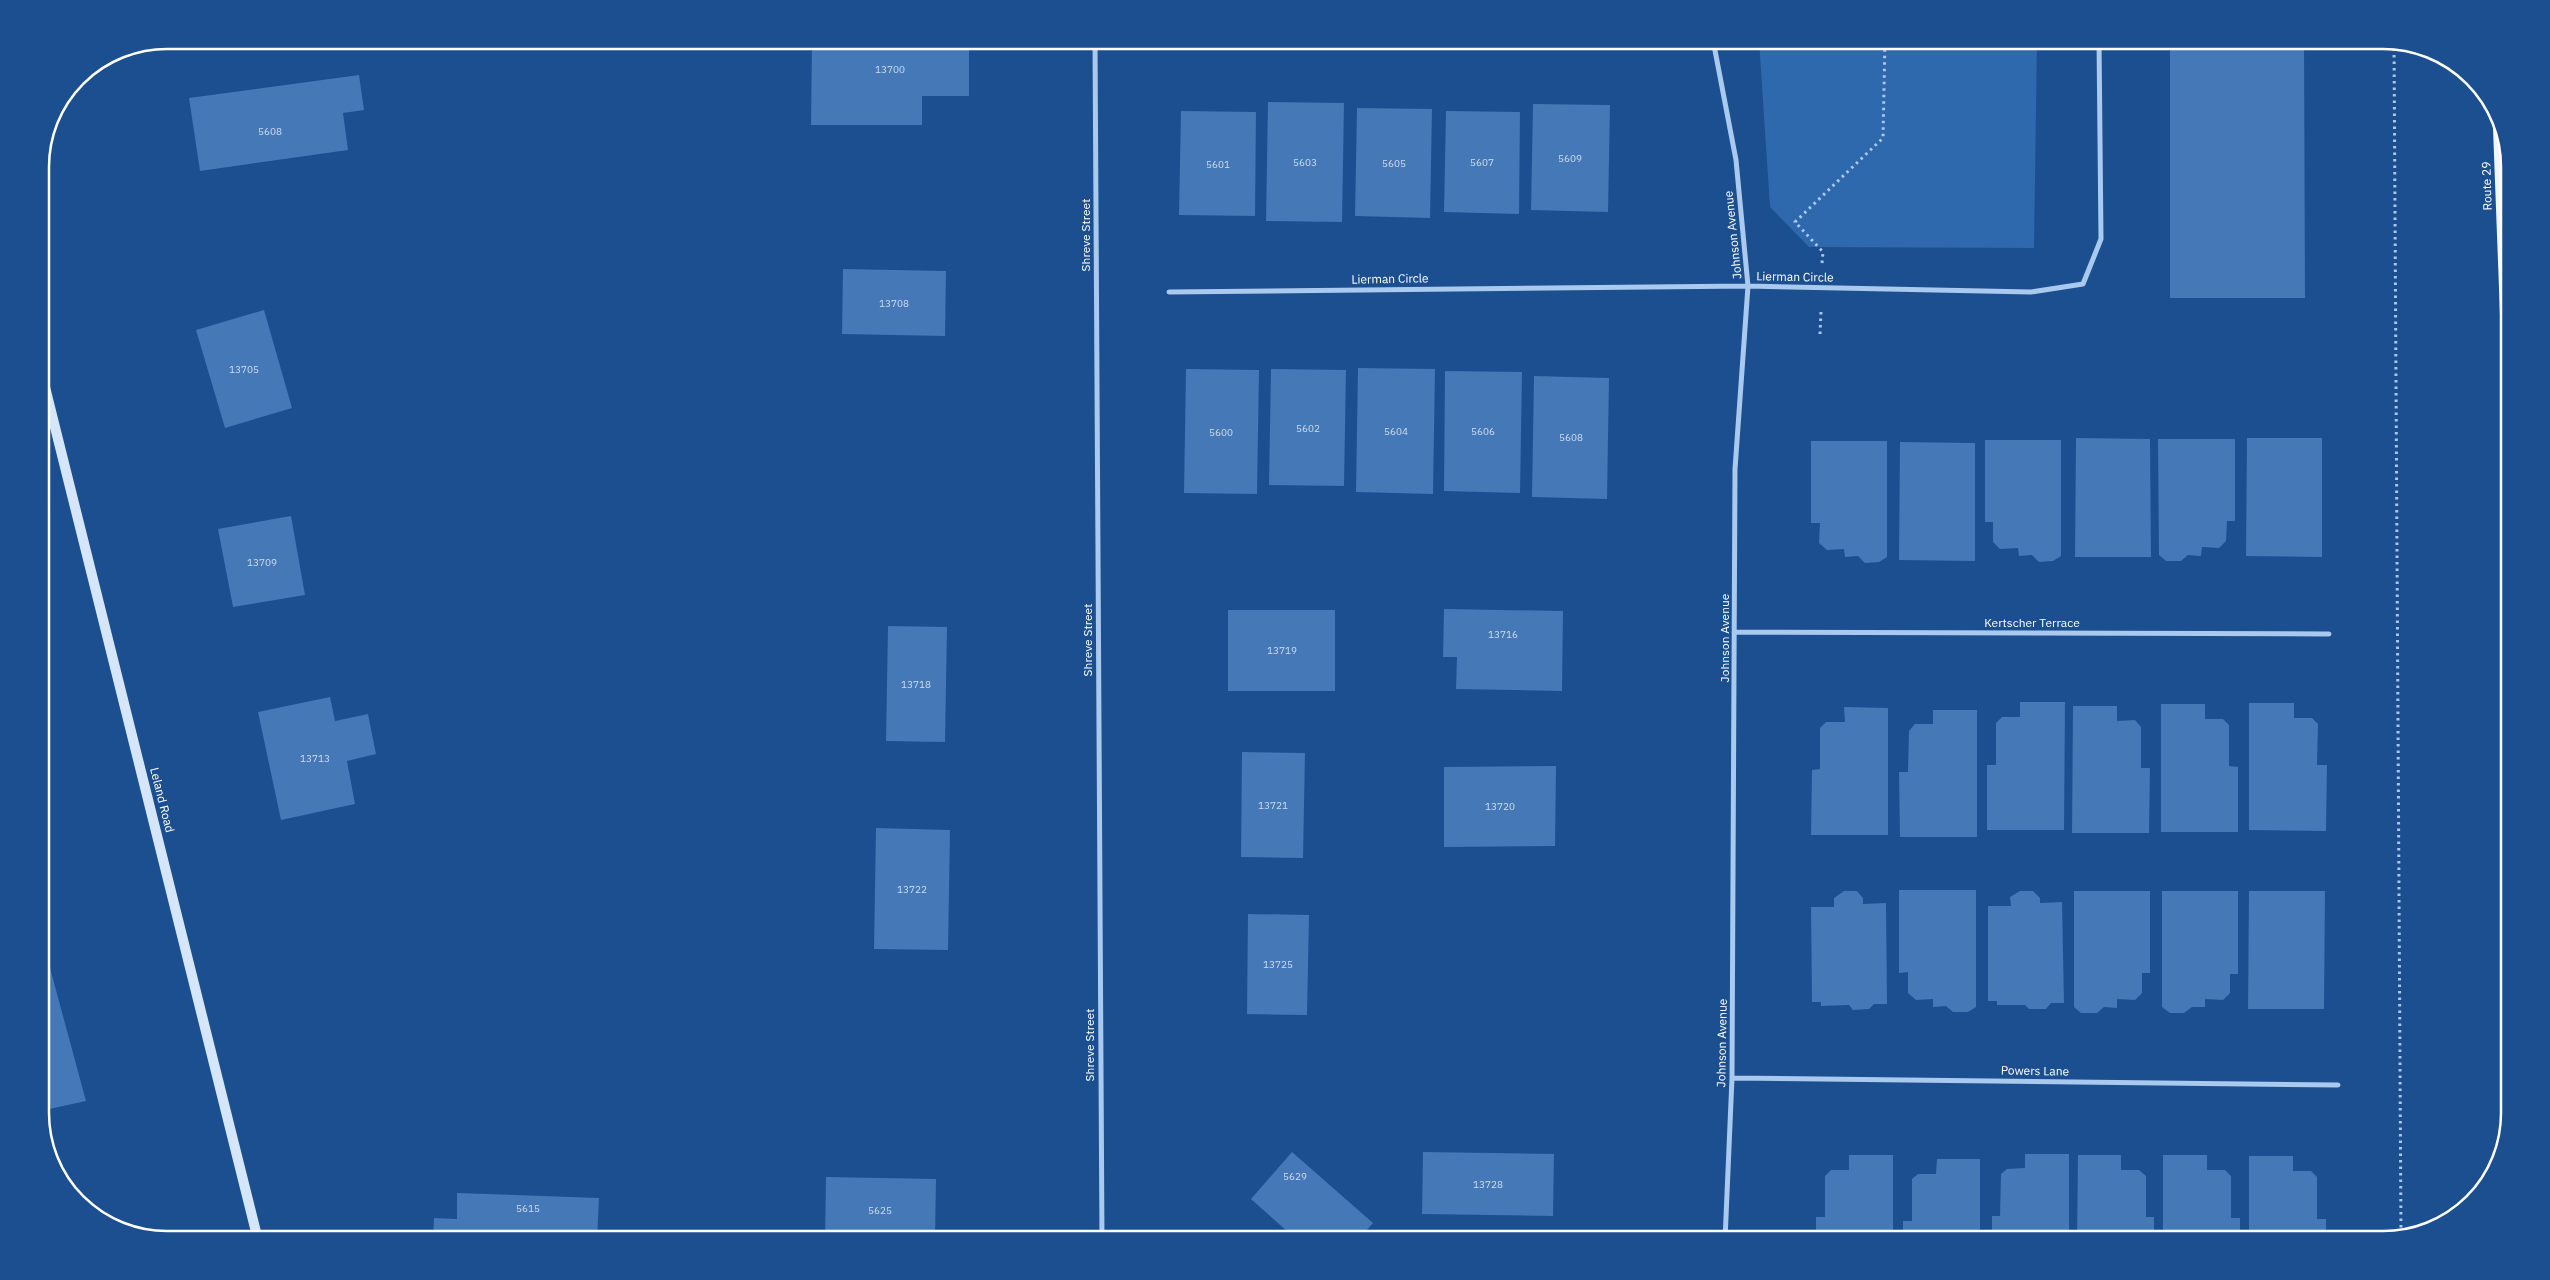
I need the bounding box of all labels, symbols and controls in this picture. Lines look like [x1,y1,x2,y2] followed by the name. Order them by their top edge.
[875,63,905,76] house number: 13700
[258,125,282,138] house number: 5608
[1558,152,1582,165] house number: 5609
[1293,156,1317,169] house number: 5603
[1470,156,1494,169] house number: 5607
[1382,157,1406,170] house number: 5605
[1206,158,1230,171] house number: 5601
[2478,161,2495,211] street label: Route 29
[1720,190,1745,280] street label: Johnson Avenue
[1078,199,1093,271] street label: Shreve Street
[1756,268,1834,285] street label: Lierman Circle
[1351,270,1429,287] street label: Lierman Circle
[879,297,909,310] house number: 13708
[229,363,259,376] house number: 13705
[1296,422,1320,435] house number: 5602
[1384,425,1408,438] house number: 5604
[1471,425,1495,438] house number: 5606
[1209,426,1233,439] house number: 5600
[1559,431,1583,444] house number: 5608
[247,556,277,569] house number: 13709
[1717,593,1732,682] street label: Johnson Avenue
[1080,604,1095,676] street label: Shreve Street
[1984,615,2080,630] street label: Kertscher Terrace
[1488,628,1518,641] house number: 13716
[1267,644,1297,657] house number: 13719
[901,678,931,691] house number: 13718
[300,752,330,765] house number: 13713
[147,766,178,834] street label: Leland Road
[1258,799,1288,812] house number: 13721
[1485,800,1515,813] house number: 13720
[897,883,927,896] house number: 13722
[1263,958,1293,971] house number: 13725
[1713,998,1730,1087] street label: Johnson Avenue
[1082,1009,1097,1081] street label: Shreve Street
[2001,1062,2070,1079] street label: Powers Lane
[1283,1170,1307,1183] house number: 5629
[1473,1178,1503,1191] house number: 13728
[516,1202,540,1215] house number: 5615
[868,1204,892,1217] house number: 5625

